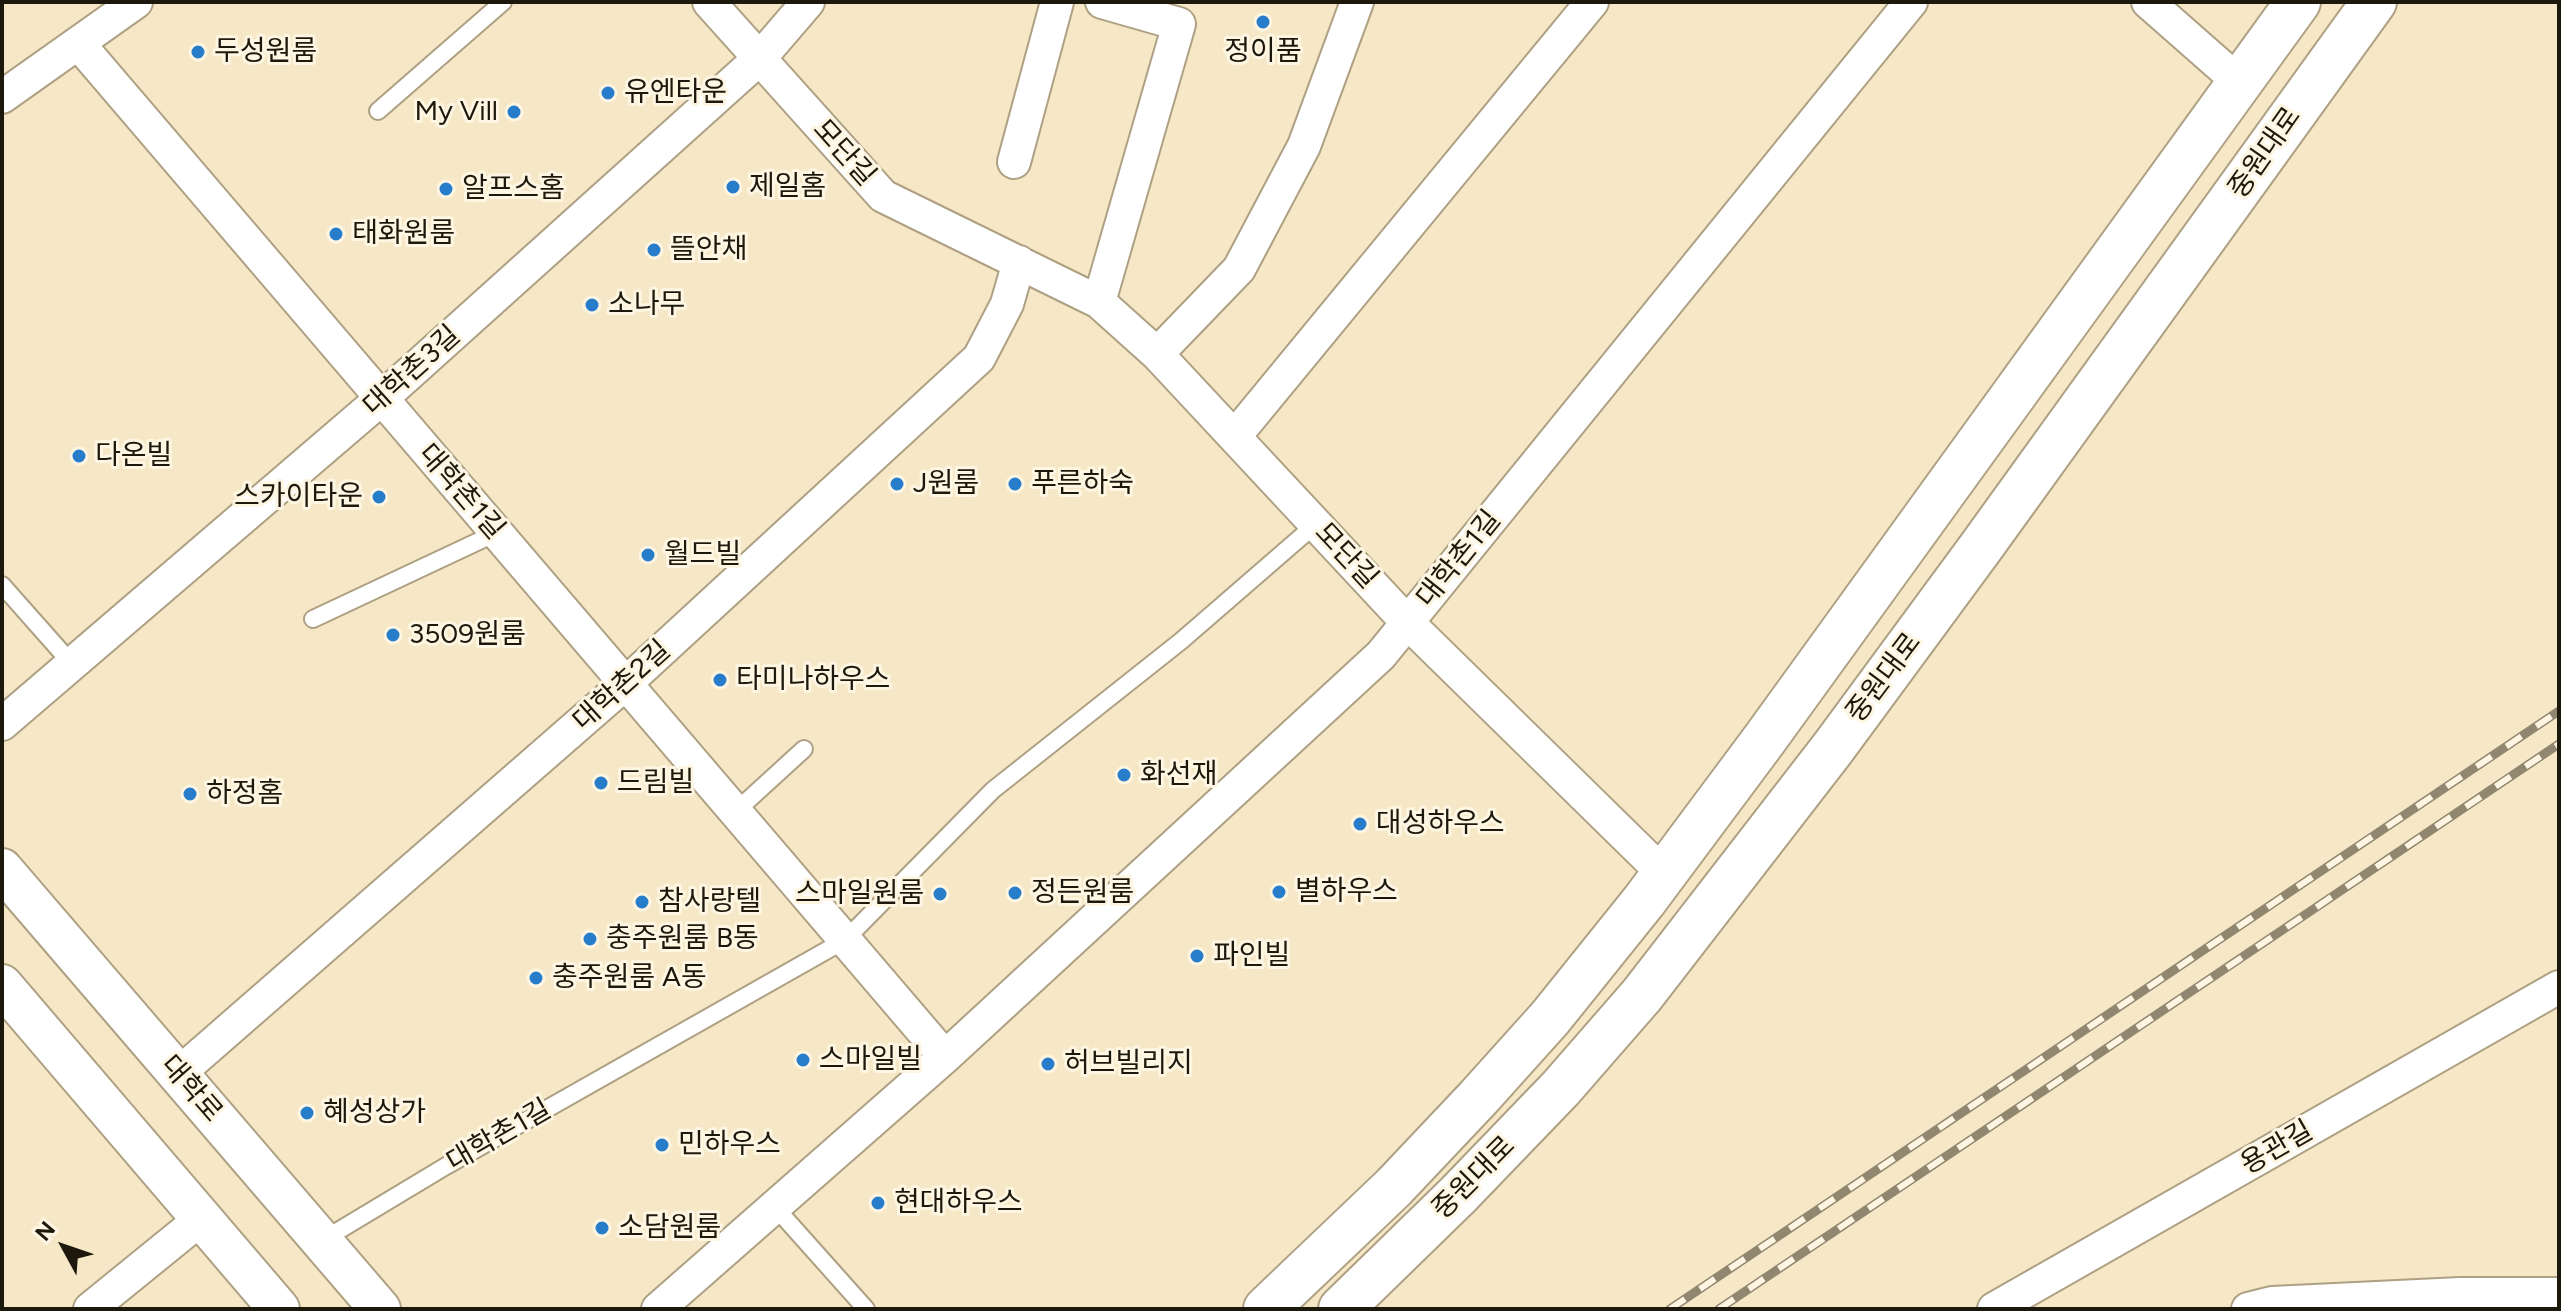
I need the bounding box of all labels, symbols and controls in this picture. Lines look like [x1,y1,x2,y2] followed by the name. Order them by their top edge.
[1254,13,1272,31] marker: 정이품
[214,35,317,69] place label: 두성원룸
[1224,35,1302,69] place label: 정이품
[189,43,207,61] marker: 두성원룸
[624,76,727,110] place label: 유엔타운
[599,84,617,102] marker: 유엔타운
[414,95,498,129] place label: My Vill
[2222,101,2308,205] street label: 중원대로
[505,103,523,121] marker: My Vill
[806,113,882,193] street label: 모단길
[749,170,826,204] place label: 제일홈
[462,172,565,206] place label: 알프스홈
[724,178,742,196] marker: 제일홈
[437,180,455,198] marker: 알프스홈
[352,217,455,251] place label: 태화원룸
[327,225,345,243] marker: 태화원룸
[670,233,747,267] place label: 뜰안채
[645,241,663,259] marker: 뜰안채
[608,288,685,322] place label: 소나무
[583,296,601,314] marker: 소나무
[357,319,467,423] street label: 대학촌3길
[411,438,511,546] street label: 대학촌1길
[95,439,172,473] place label: 다온빌
[70,447,88,465] marker: 다온빌
[913,467,979,501] place label: J원룸
[1031,467,1134,501] place label: 푸른하숙
[888,475,906,493] marker: J원룸
[1006,475,1024,493] marker: 푸른하숙
[234,480,363,514] place label: 스카이타운
[370,488,388,506] marker: 스카이타운
[1410,504,1508,614] street label: 대학촌1길
[1307,516,1385,596] street label: 모단길
[664,538,741,572] place label: 월드빌
[639,546,657,564] marker: 월드빌
[409,618,526,652] place label: 3509원룸
[384,626,402,644] marker: 3509원룸
[1840,627,1928,729] street label: 중원대로
[567,634,677,738] street label: 대학촌2길
[736,663,891,697] place label: 타미나하우스
[711,671,729,689] marker: 타미나하우스
[1140,758,1217,792] place label: 화선재
[617,766,694,800] place label: 드림빌
[1115,766,1133,784] marker: 화선재
[592,774,610,792] marker: 드림빌
[206,777,283,811] place label: 하정홈
[181,785,199,803] marker: 하정홈
[1376,807,1505,841] place label: 대성하우스
[1351,815,1369,833] marker: 대성하우스
[1295,875,1398,909] place label: 별하우스
[1031,876,1134,910] place label: 정든원룸
[795,877,924,911] place label: 스마일원룸
[1270,883,1288,901] marker: 별하우스
[1006,884,1024,902] marker: 정든원룸
[658,885,761,919] place label: 참사랑텔
[931,885,949,903] marker: 스마일원룸
[633,893,651,911] marker: 참사랑텔
[606,922,759,956] place label: 충주원룸 B동
[581,930,599,948] marker: 충주원룸 B동
[1213,939,1290,973] place label: 파인빌
[1188,947,1206,965] marker: 파인빌
[552,961,707,995] place label: 충주원룸 A동
[527,969,545,987] marker: 충주원룸 A동
[819,1043,922,1077] place label: 스마일빌
[1064,1047,1193,1081] place label: 허브빌리지
[153,1049,229,1129] street label: 대학로
[794,1051,812,1069] marker: 스마일빌
[1039,1055,1057,1073] marker: 허브빌리지
[441,1093,557,1179] street label: 대학촌1길
[323,1096,426,1130] place label: 혜성상가
[298,1104,316,1122] marker: 혜성상가
[2235,1114,2319,1182] street label: 용관길
[678,1128,781,1162] place label: 민하우스
[1426,1130,1522,1226] street label: 중원대로
[653,1136,671,1154] marker: 민하우스
[894,1186,1023,1220] place label: 현대하우스
[869,1194,887,1212] marker: 현대하우스
[24,1207,104,1287] north arrow
[618,1211,721,1245] place label: 소담원룸
[29,1216,61,1246] text: N
[593,1219,611,1237] marker: 소담원룸

